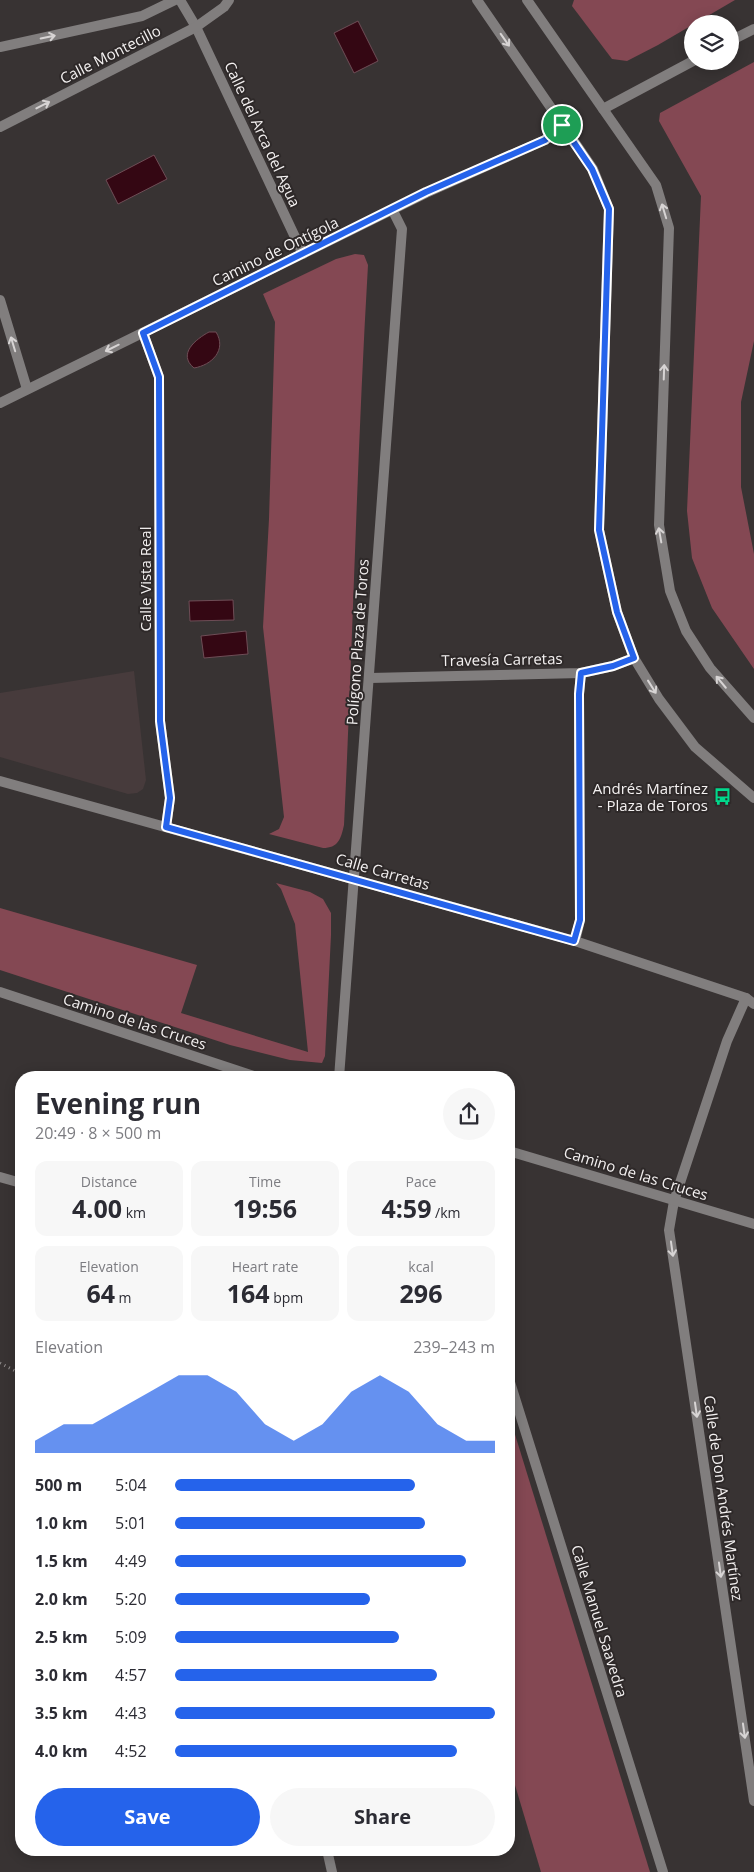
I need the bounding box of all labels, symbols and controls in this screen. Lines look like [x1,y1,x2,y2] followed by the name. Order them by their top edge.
[684,15,739,70] map controls
[684,15,739,70] button: layers
[56,20,164,88] street label: Calle Montecillo
[39,32,55,41] one-way arrow
[500,33,510,47] one-way arrow
[220,58,306,210] street label: Calle del Arca del Agua
[36,99,51,109] one-way arrow
[541,104,583,146] pin
[548,111,576,139] icon: arrive
[659,203,668,219] one-way arrow
[208,212,342,290] street label: Camino de Ontígola
[8,337,18,353] one-way arrow
[105,344,120,353] one-way arrow
[659,365,669,381] one-way arrow
[135,527,155,631] street label: Calle Vista Real
[655,527,665,543] one-way arrow
[341,558,373,726] street label: Polígono Plaza de Toros
[441,648,563,670] street label: Travesía Carretas
[716,676,727,689] one-way arrow
[647,680,657,694] one-way arrow
[593,778,708,815] place label: Andrés Martínez - Plaza de Toros
[712,787,732,807] bus stop icon: Andrés Martínez - Plaza de Toros
[334,848,432,894] street label: Calle Carretas
[61,988,209,1054] street label: Camino de las Cruces
[35,1084,201,1122] text: Evening run
[443,1088,495,1140] button: share
[35,1122,161,1144] text: 20:49 · 8 × 500 m
[561,1142,711,1204] street label: Camino de las Cruces
[81,1172,137,1191] text: Distance
[249,1172,281,1191] text: Time
[406,1172,436,1191] text: Pace
[72,1191,122,1225] text: 4.00
[233,1191,297,1225] text: 19:56
[381,1191,431,1225] text: 4:59
[122,1203,146,1222] text: km
[431,1203,461,1222] text: /km
[667,1241,677,1257] one-way arrow
[79,1257,139,1276] text: Elevation
[232,1257,298,1276] text: Heart rate
[408,1257,434,1276] text: kcal
[86,1276,115,1310] text: 64
[227,1276,270,1310] text: 164
[400,1276,442,1310] text: 296
[115,1288,132,1307] text: m
[270,1288,303,1307] text: bpm
[35,1336,103,1358] text: Elevation
[413,1336,495,1358] text: 239–243 m
[700,1394,748,1602] street label: Calle de Don Andrés Martínez
[691,1401,701,1417] one-way arrow
[35,1474,82,1496] text: 500 m
[115,1474,147,1496] text: 5:04
[35,1512,88,1534] text: 1.0 km
[115,1512,147,1534] text: 5:01
[567,1542,633,1700] street label: Calle Manuel Saavedra
[35,1550,88,1572] text: 1.5 km
[115,1550,147,1572] text: 4:49
[715,1562,725,1578] one-way arrow
[35,1588,88,1610] text: 2.0 km
[115,1588,147,1610] text: 5:20
[35,1626,88,1648] text: 2.5 km
[115,1626,147,1648] text: 5:09
[35,1664,88,1686] text: 3.0 km
[115,1664,147,1686] text: 4:57
[35,1702,88,1724] text: 3.5 km
[115,1702,147,1724] text: 4:43
[739,1723,749,1739] one-way arrow
[35,1740,88,1762] text: 4.0 km
[115,1740,147,1762] text: 4:52
[35,1788,260,1846] button: Save
[270,1788,495,1846] button: Share

